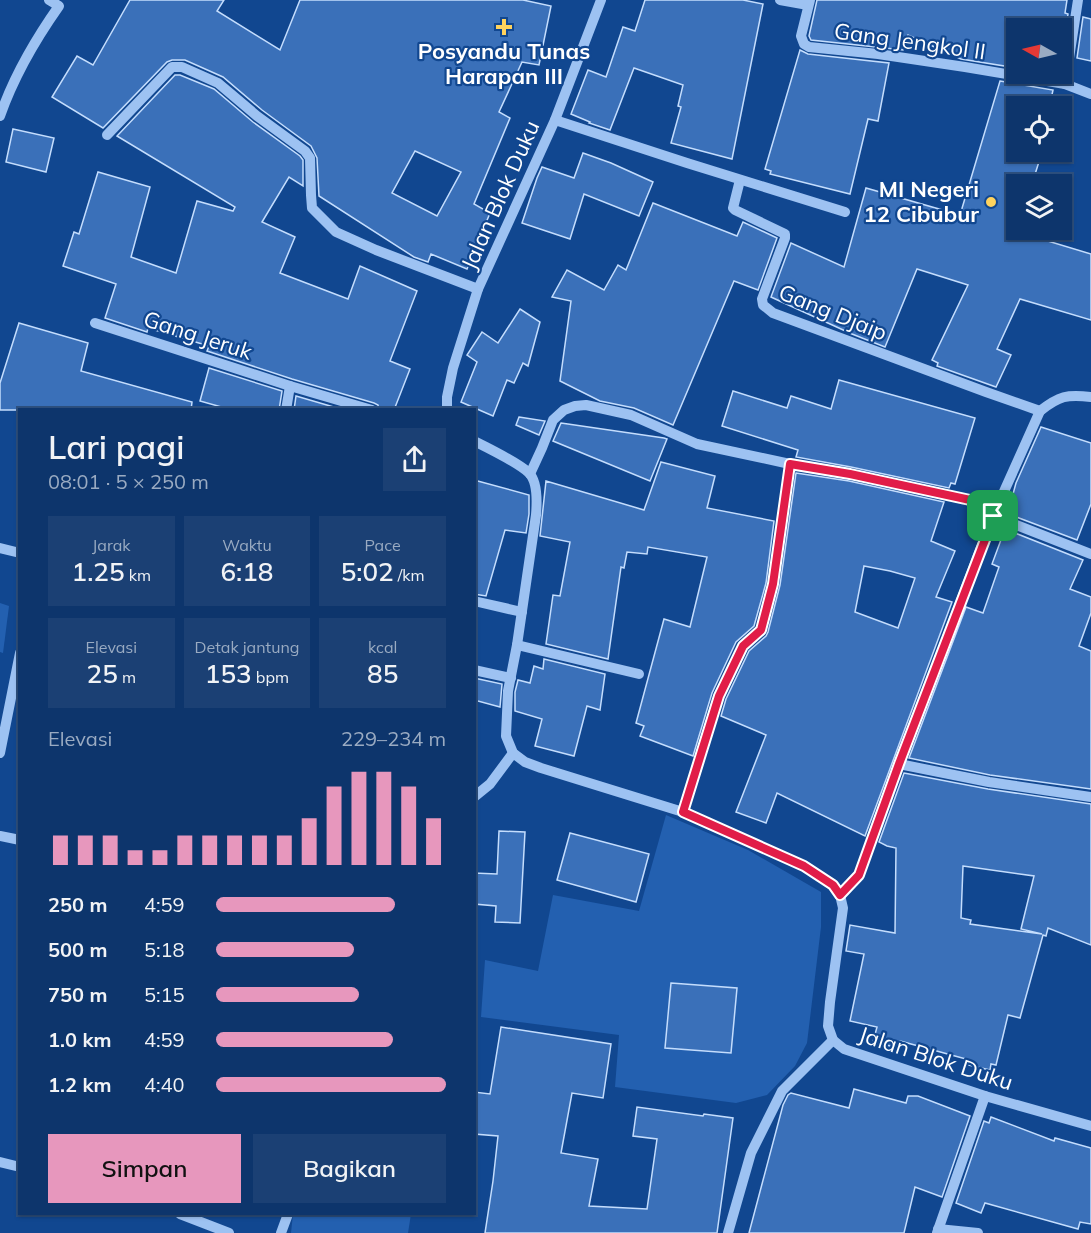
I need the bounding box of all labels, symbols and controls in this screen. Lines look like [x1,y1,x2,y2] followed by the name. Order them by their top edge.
[833,17,987,65] street label: Gang Jengkol II
[495,18,513,36] marker: Posyandu Tunas Harapan III
[1006,18,1072,84] north arrow
[1006,18,1072,240] map controls
[418,37,590,90] place label: Posyandu Tunas Harapan III
[1006,96,1072,162] button: locate
[455,116,545,274] street label: Jalan Blok Duku
[1006,174,1072,240] button: layers
[864,175,979,228] place label: MI Negeri 12 Cibubur
[984,195,998,209] marker: MI Negeri 12 Cibubur
[775,278,891,346] street label: Gang Djaip
[140,304,256,366] street label: Gang Jeruk
[48,426,184,467] text: Lari pagi
[383,428,446,491] button: share
[48,469,209,494] text: 08:01 · 5 × 250 m
[967,490,1018,541] pin
[976,499,1009,532] icon: arrive
[92,535,131,555] text: Jarak
[222,535,272,555] text: Waktu
[365,535,401,555] text: Pace
[72,555,125,588] text: 1.25
[221,555,273,588] text: 6:18
[341,555,394,588] text: 5:02
[125,565,151,585] text: km
[394,565,425,585] text: /km
[86,637,137,657] text: Elevasi
[195,637,299,657] text: Detak jantung
[368,637,397,657] text: kcal
[87,657,118,690] text: 25
[205,657,252,690] text: 153
[367,657,398,690] text: 85
[118,667,136,687] text: m
[252,667,289,687] text: bpm
[48,726,112,751] text: Elevasi
[341,726,446,751] text: 229–234 m
[48,892,107,917] text: 250 m
[144,892,185,917] text: 4:59
[48,937,107,962] text: 500 m
[144,937,185,962] text: 5:18
[48,982,107,1007] text: 750 m
[144,982,185,1007] text: 5:15
[855,1020,1017,1096] street label: Jalan Blok Duku
[48,1027,111,1052] text: 1.0 km
[144,1027,185,1052] text: 4:59
[48,1072,111,1097] text: 1.2 km
[144,1072,185,1097] text: 4:40
[48,1134,241,1203] button: Simpan
[253,1134,446,1203] button: Bagikan

